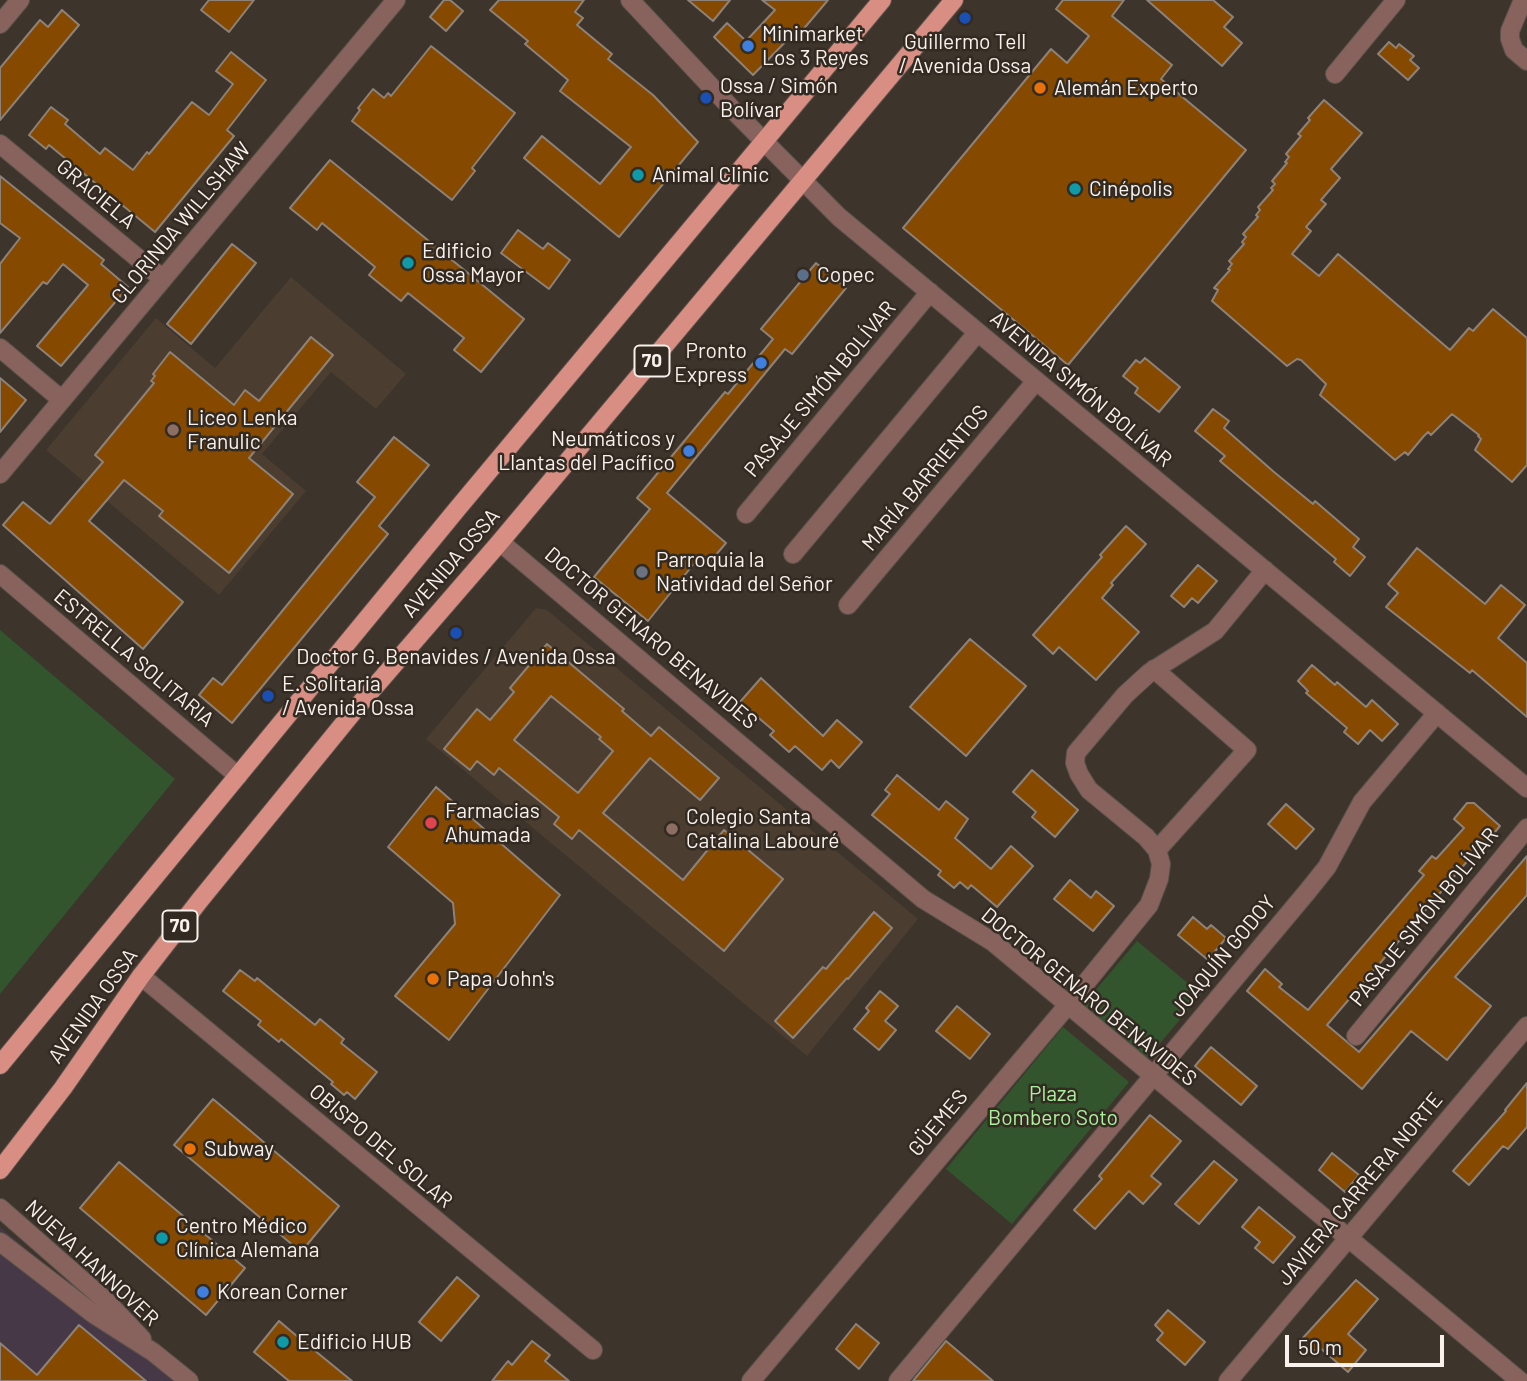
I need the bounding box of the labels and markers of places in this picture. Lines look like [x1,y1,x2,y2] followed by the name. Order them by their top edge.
[957,10,973,26] marker: Guillermo Tell / Avenida Ossa
[762,21,869,71] place label: Minimarket Los 3 Reyes
[899,29,1031,79] place label: Guillermo Tell / Avenida Ossa
[740,38,756,54] marker: Minimarket Los 3 Reyes
[720,73,838,123] place label: Ossa / Simón Bolívar
[1054,75,1198,101] place label: Alemán Experto
[1032,80,1048,96] marker: Alemán Experto
[698,90,714,106] marker: Ossa / Simón Bolívar
[652,162,769,188] place label: Animal Clinic
[630,167,646,183] marker: Animal Clinic
[1089,176,1173,202] place label: Cinépolis
[1067,181,1083,197] marker: Cinépolis
[422,238,524,288] place label: Edificio Ossa Mayor
[400,255,416,271] marker: Edificio Ossa Mayor
[817,262,875,288] place label: Copec
[795,267,811,283] marker: Copec
[674,338,747,388] place label: Pronto Express
[753,355,769,371] marker: Pronto Express
[187,405,297,455] place label: Liceo Lenka Franulic
[165,422,181,438] marker: Liceo Lenka Franulic
[498,426,675,476] place label: Neumáticos y Llantas del Pacífico
[681,443,697,459] marker: Neumáticos y Llantas del Pacífico
[656,547,833,597] place label: Parroquia la Natividad del Señor
[634,564,650,580] marker: Parroquia la Natividad del Señor
[448,625,464,641] marker: Doctor G. Benavides / Avenida Ossa
[296,644,616,670] place label: Doctor G. Benavides / Avenida Ossa
[282,671,414,721] place label: E. Solitaria / Avenida Ossa
[260,688,276,704] marker: E. Solitaria / Avenida Ossa
[445,798,540,848] place label: Farmacias Ahumada
[686,804,839,854] place label: Colegio Santa Catalina Labouré
[423,815,439,831] marker: Farmacias Ahumada
[664,821,680,837] marker: Colegio Santa Catalina Labouré
[447,966,555,992] place label: Papa John's
[425,971,441,987] marker: Papa John's
[204,1136,274,1162] place label: Subway
[182,1141,198,1157] marker: Subway
[176,1213,319,1263] place label: Centro Médico Clínica Alemana
[154,1230,170,1246] marker: Centro Médico Clínica Alemana
[217,1279,348,1305] place label: Korean Corner
[195,1284,211,1300] marker: Korean Corner
[297,1329,412,1355] place label: Edificio HUB
[275,1334,291,1350] marker: Edificio HUB

